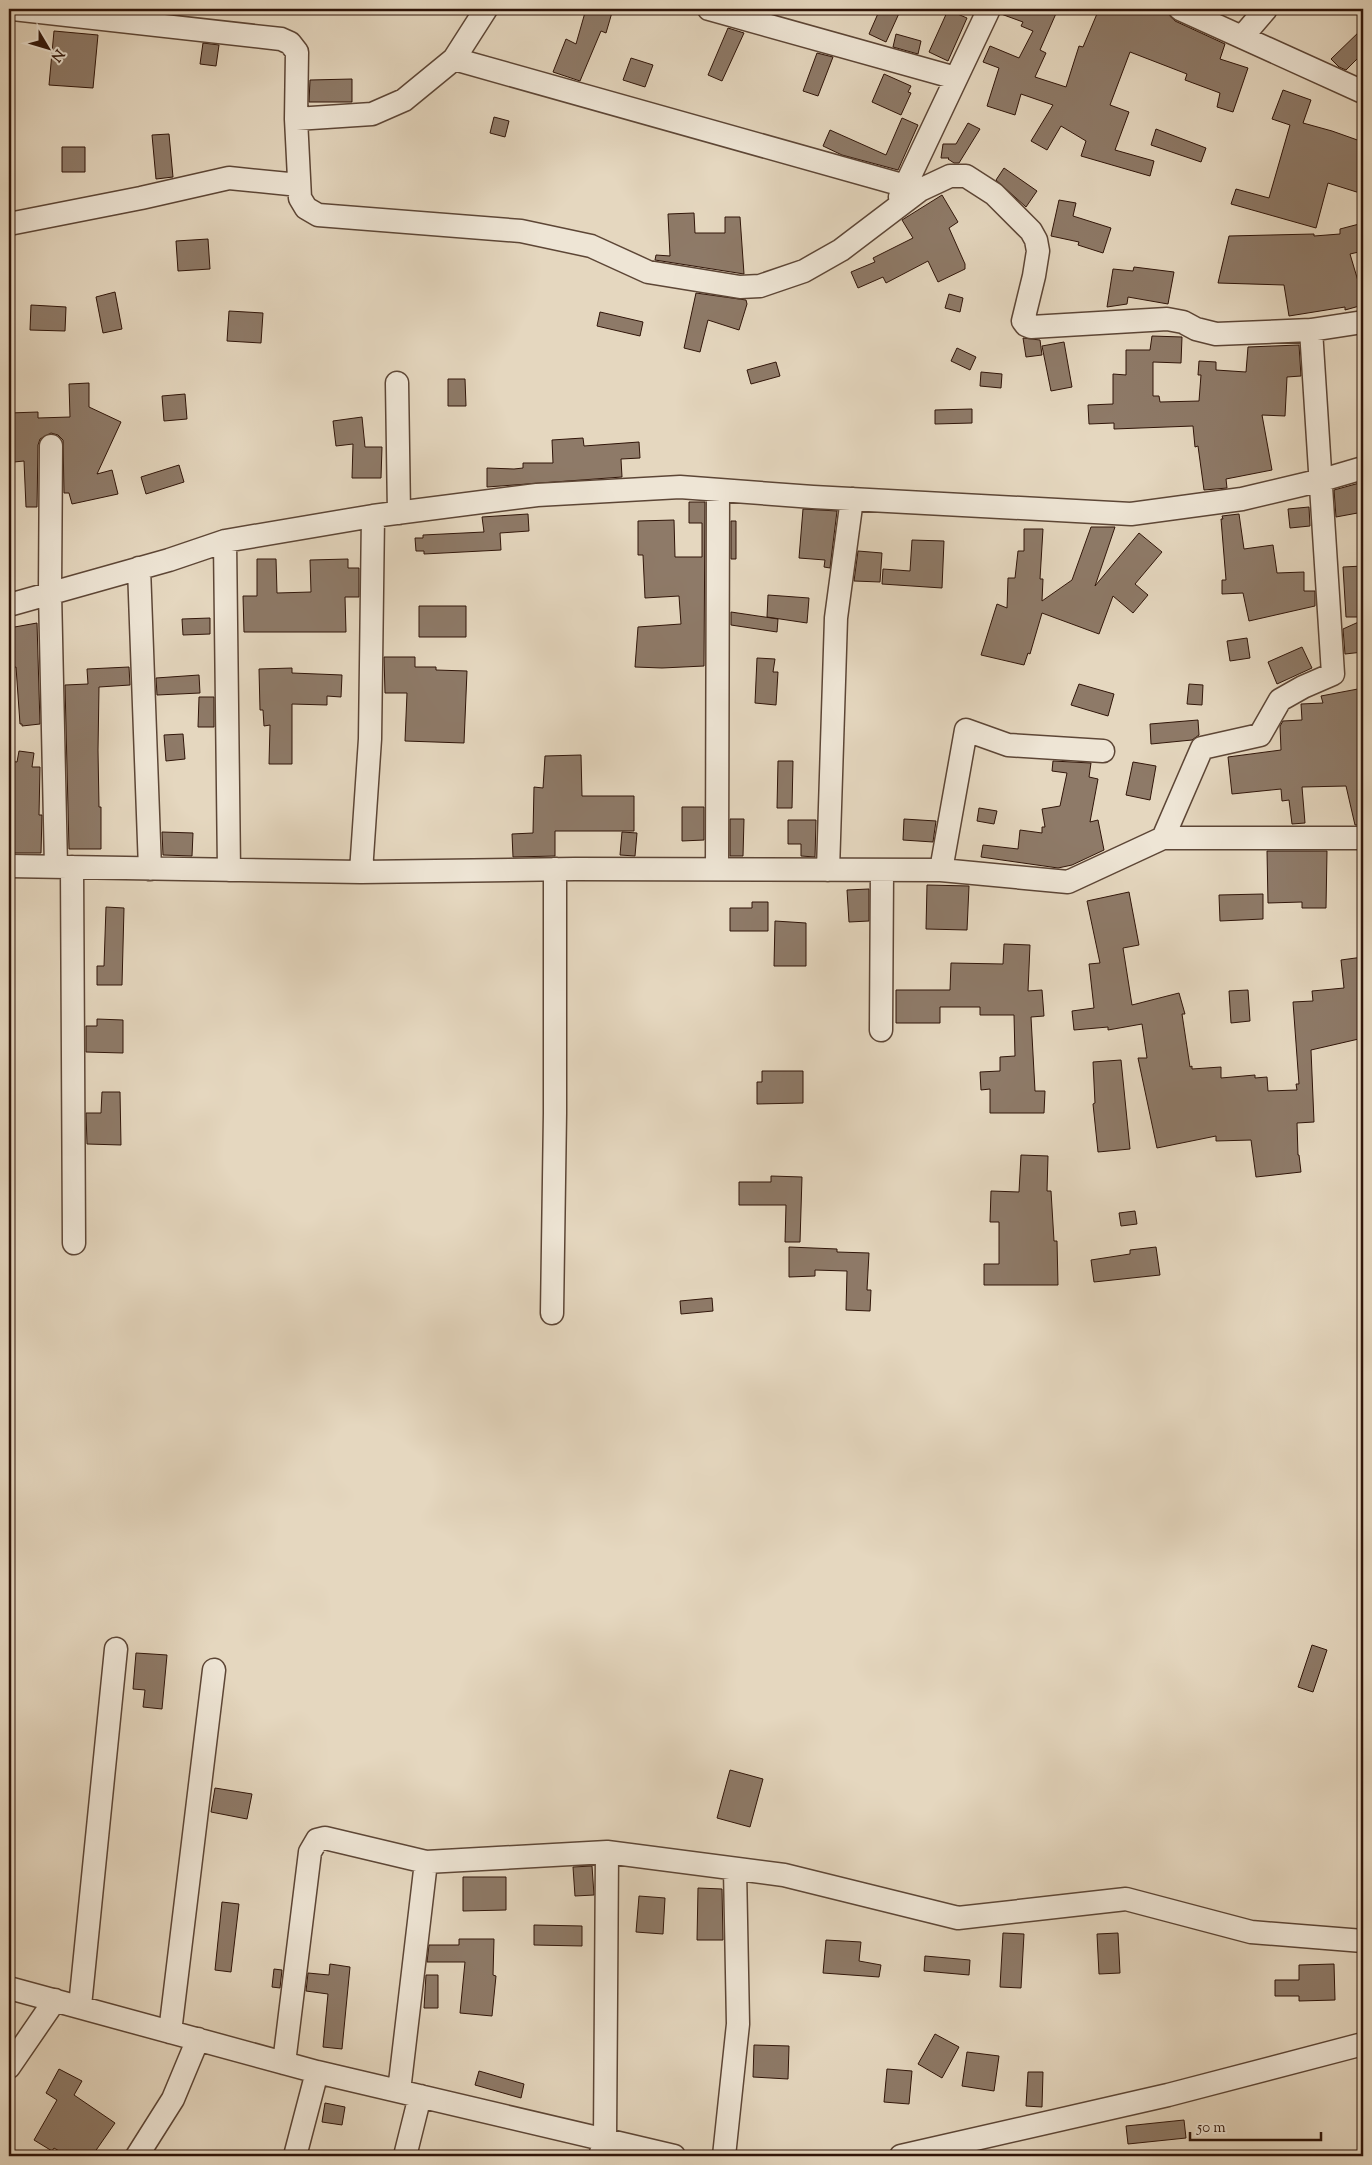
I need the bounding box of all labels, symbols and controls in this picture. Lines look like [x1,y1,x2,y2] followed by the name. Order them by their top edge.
[22,22,72,72] north arrow
[45,44,68,65] text: N
[1190,2110,1321,2142] scale bar
[1196,2118,1226,2139] text: 50 m

